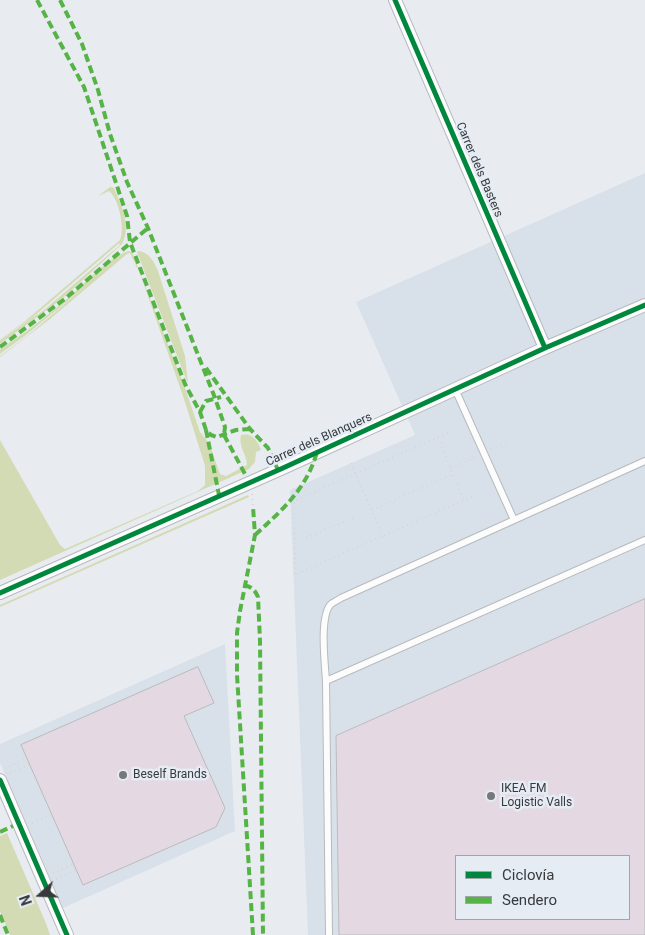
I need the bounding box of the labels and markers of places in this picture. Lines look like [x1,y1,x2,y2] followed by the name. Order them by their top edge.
[133,768,207,782] place label: Beself Brands
[117,769,129,781] marker: Beself Brands
[501,782,572,810] place label: IKEA FM Logistic Valls
[485,790,497,802] marker: IKEA FM Logistic Valls

